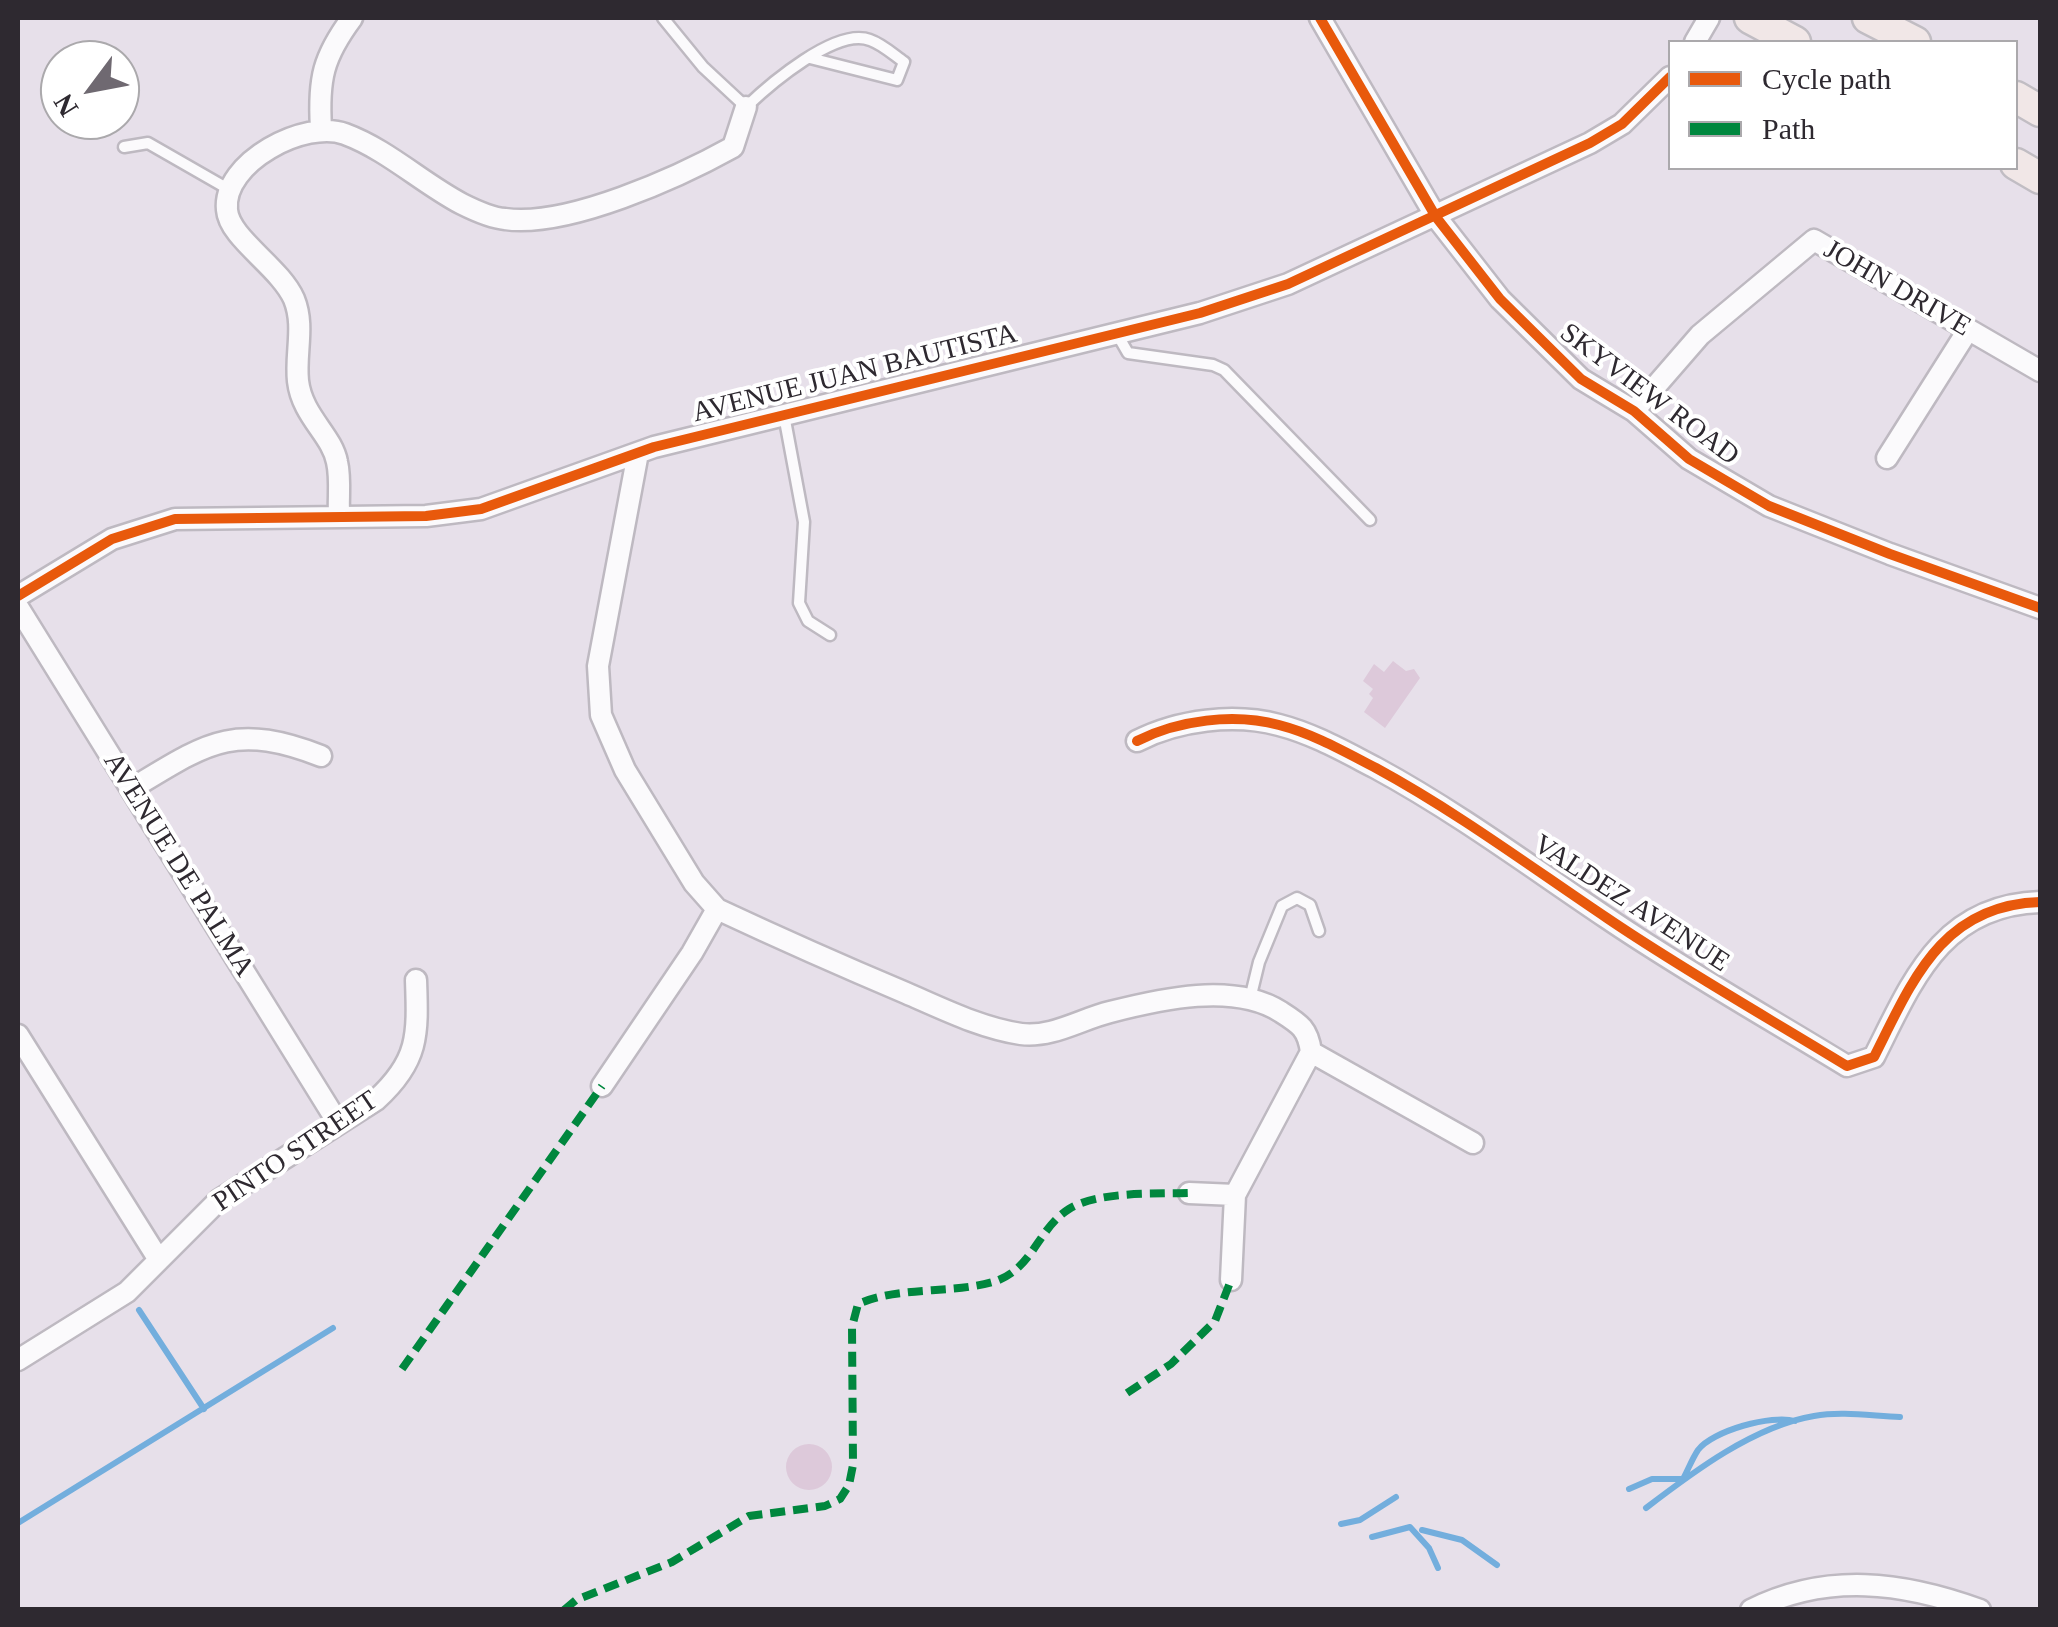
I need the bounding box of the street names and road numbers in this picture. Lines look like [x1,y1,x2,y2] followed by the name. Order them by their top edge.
[1818,233,1976,345] street label: JOHN DRIVE
[689,317,1021,431] street label: AVENUE JUAN BAUTISTA
[1553,317,1745,473] street label: SKYVIEW ROAD
[95,747,261,983] street label: AVENUE DE PALMA
[1527,828,1735,980] street label: VALDEZ AVENUE
[207,1085,385,1219] street label: PINTO STREET

